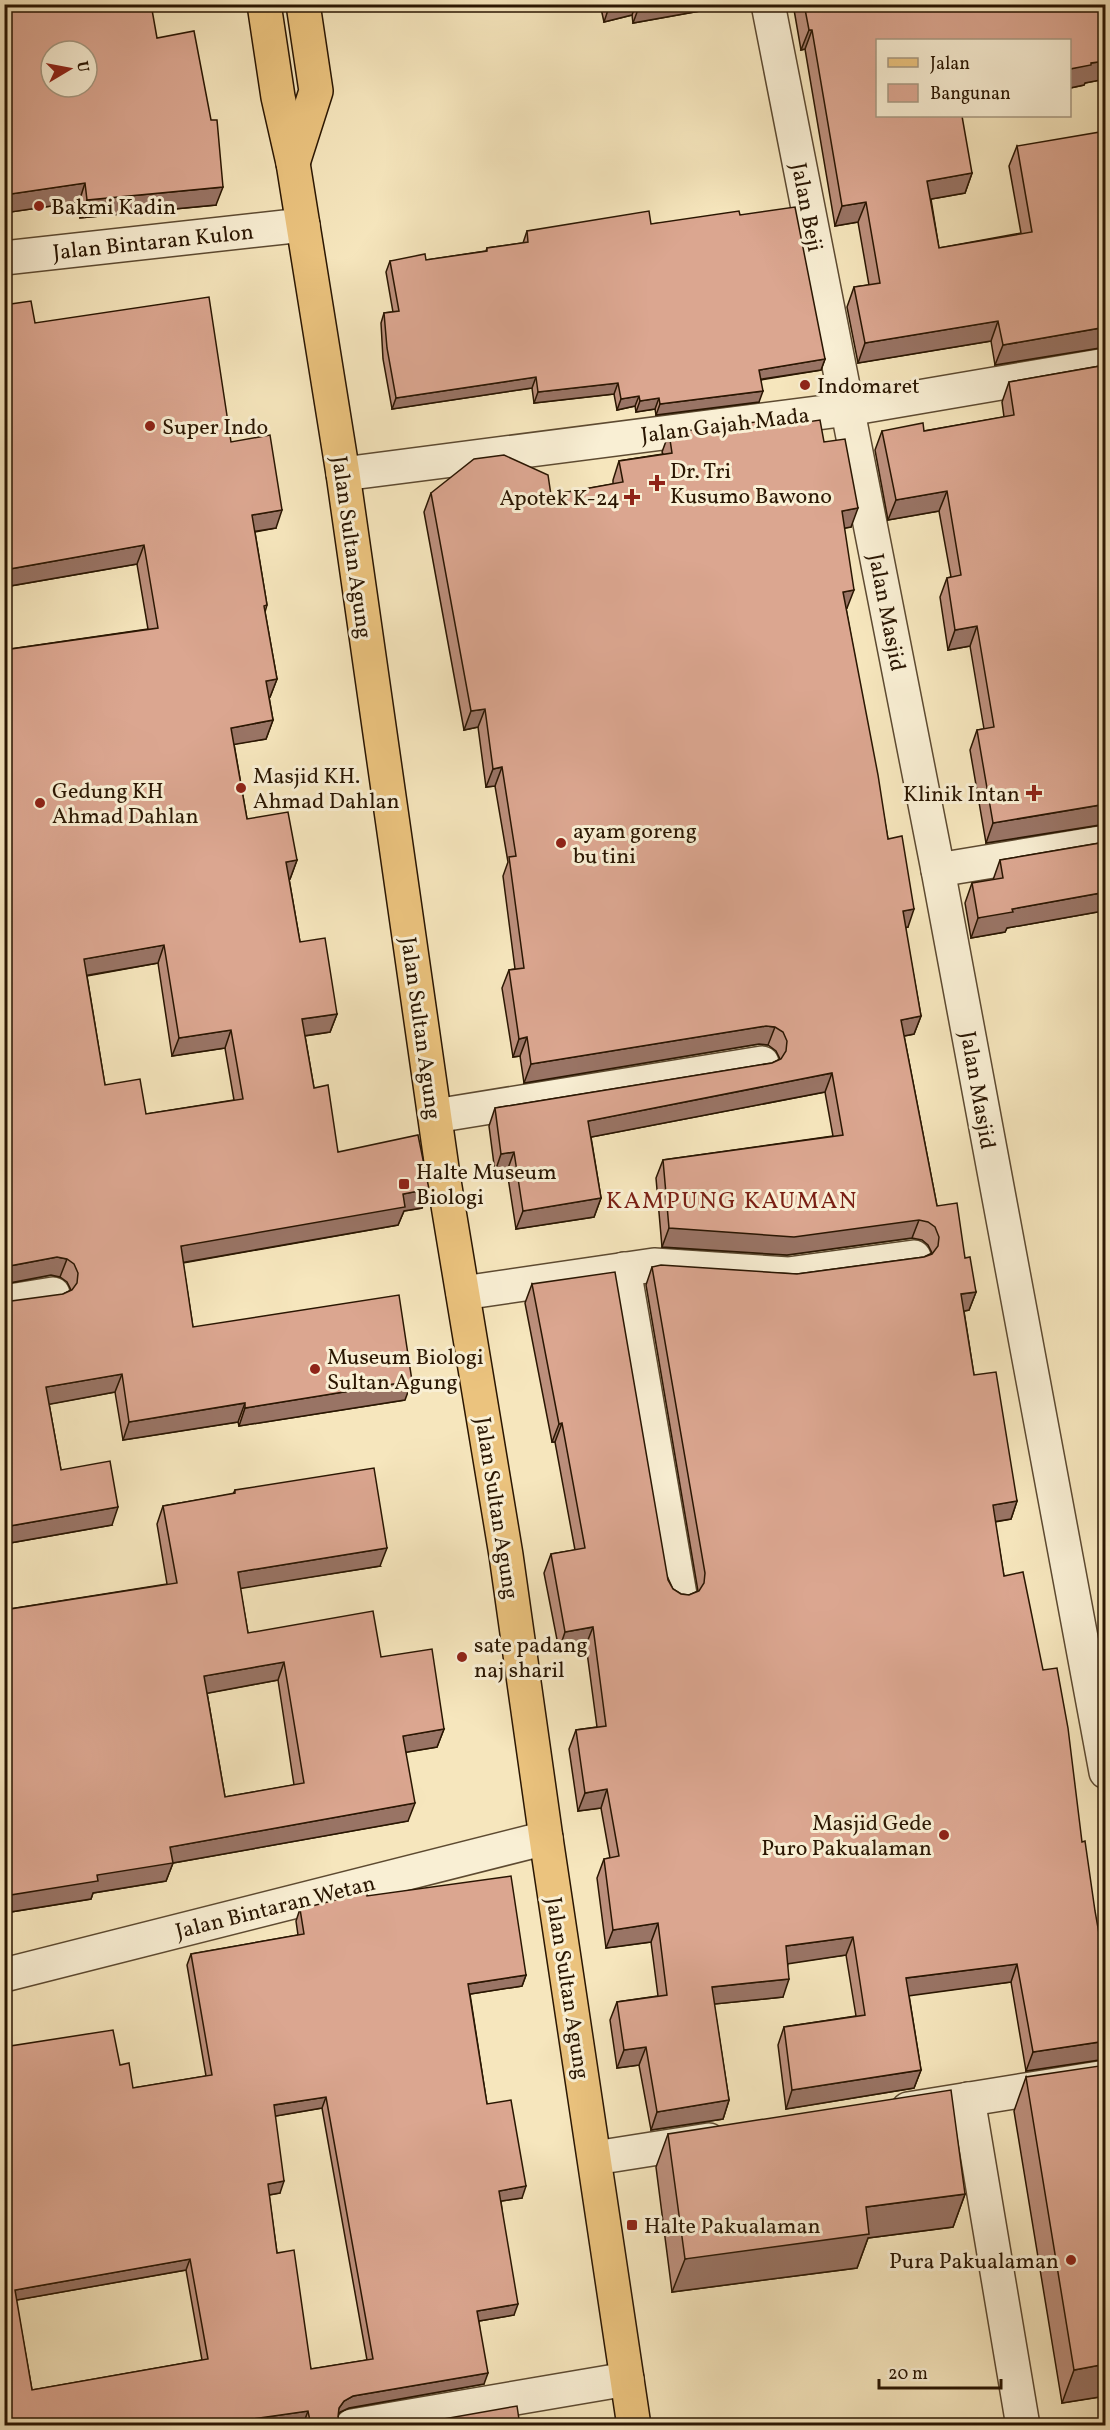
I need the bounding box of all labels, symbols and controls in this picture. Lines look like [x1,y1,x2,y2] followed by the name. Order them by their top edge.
[39,39,99,99] north arrow
[876,39,1071,117] legend
[930,52,970,77] text: Jalan
[70,59,94,74] text: U
[930,82,1011,107] text: Bangunan
[782,160,829,255] street label: Jalan Beji
[51,193,176,224] place label: Bakmi Kadin
[32,199,46,213] marker: Bakmi Kadin
[51,218,255,269] street label: Jalan Bintaran Kulon
[817,372,920,403] place label: Indomaret
[798,378,812,392] marker: Indomaret
[639,401,812,452] street label: Jalan Gajah Mada
[162,413,268,444] place label: Super Indo
[143,419,157,433] marker: Super Indo
[322,454,379,641] street label: Jalan Sultan Agung
[670,457,832,513] place label: Dr. Tri Kusumo Bawono
[648,474,666,492] marker: Dr. Tri Kusumo Bawono
[499,484,620,515] place label: Apotek K-24
[625,490,639,504] marker: Apotek K-24
[859,551,912,674] street label: Jalan Masjid
[253,762,400,818] place label: Masjid KH. Ahmad Dahlan
[52,777,199,833] place label: Gedung KH Ahmad Dahlan
[903,780,1020,811] place label: Klinik Intan
[234,781,248,795] marker: Masjid KH. Ahmad Dahlan
[1025,784,1043,802] marker: Klinik Intan
[33,796,47,810] marker: Gedung KH Ahmad Dahlan
[573,817,697,873] place label: ayam goreng bu tini
[554,836,568,850] marker: ayam goreng bu tini
[391,935,448,1122] street label: Jalan Sultan Agung
[951,1029,1002,1152] street label: Jalan Masjid
[416,1158,557,1214] place label: Halte Museum Biologi
[397,1177,411,1191] marker: Halte Museum Biologi
[606,1185,858,1219] district label: KAMPUNG KAUMAN
[327,1343,484,1399] place label: Museum Biologi Sultan Agung
[308,1362,322,1376] marker: Museum Biologi Sultan Agung
[466,1415,525,1602] street label: Jalan Sultan Agung
[474,1631,588,1687] place label: sate padang naj sharil
[455,1650,469,1664] marker: sate padang naj sharil
[761,1809,932,1865] place label: Masjid Gede Puro Pakualaman
[937,1828,951,1842] marker: Masjid Gede Puro Pakualaman
[172,1869,379,1948] street label: Jalan Bintaran Wetan
[537,1895,596,2082] street label: Jalan Sultan Agung
[644,2212,821,2243] place label: Halte Pakualaman
[625,2218,639,2232] marker: Halte Pakualaman
[889,2247,1059,2278] place label: Pura Pakualaman
[1064,2253,1078,2267] marker: Pura Pakualaman
[879,2352,1000,2390] scale bar
[888,2362,928,2387] text: 20 m

